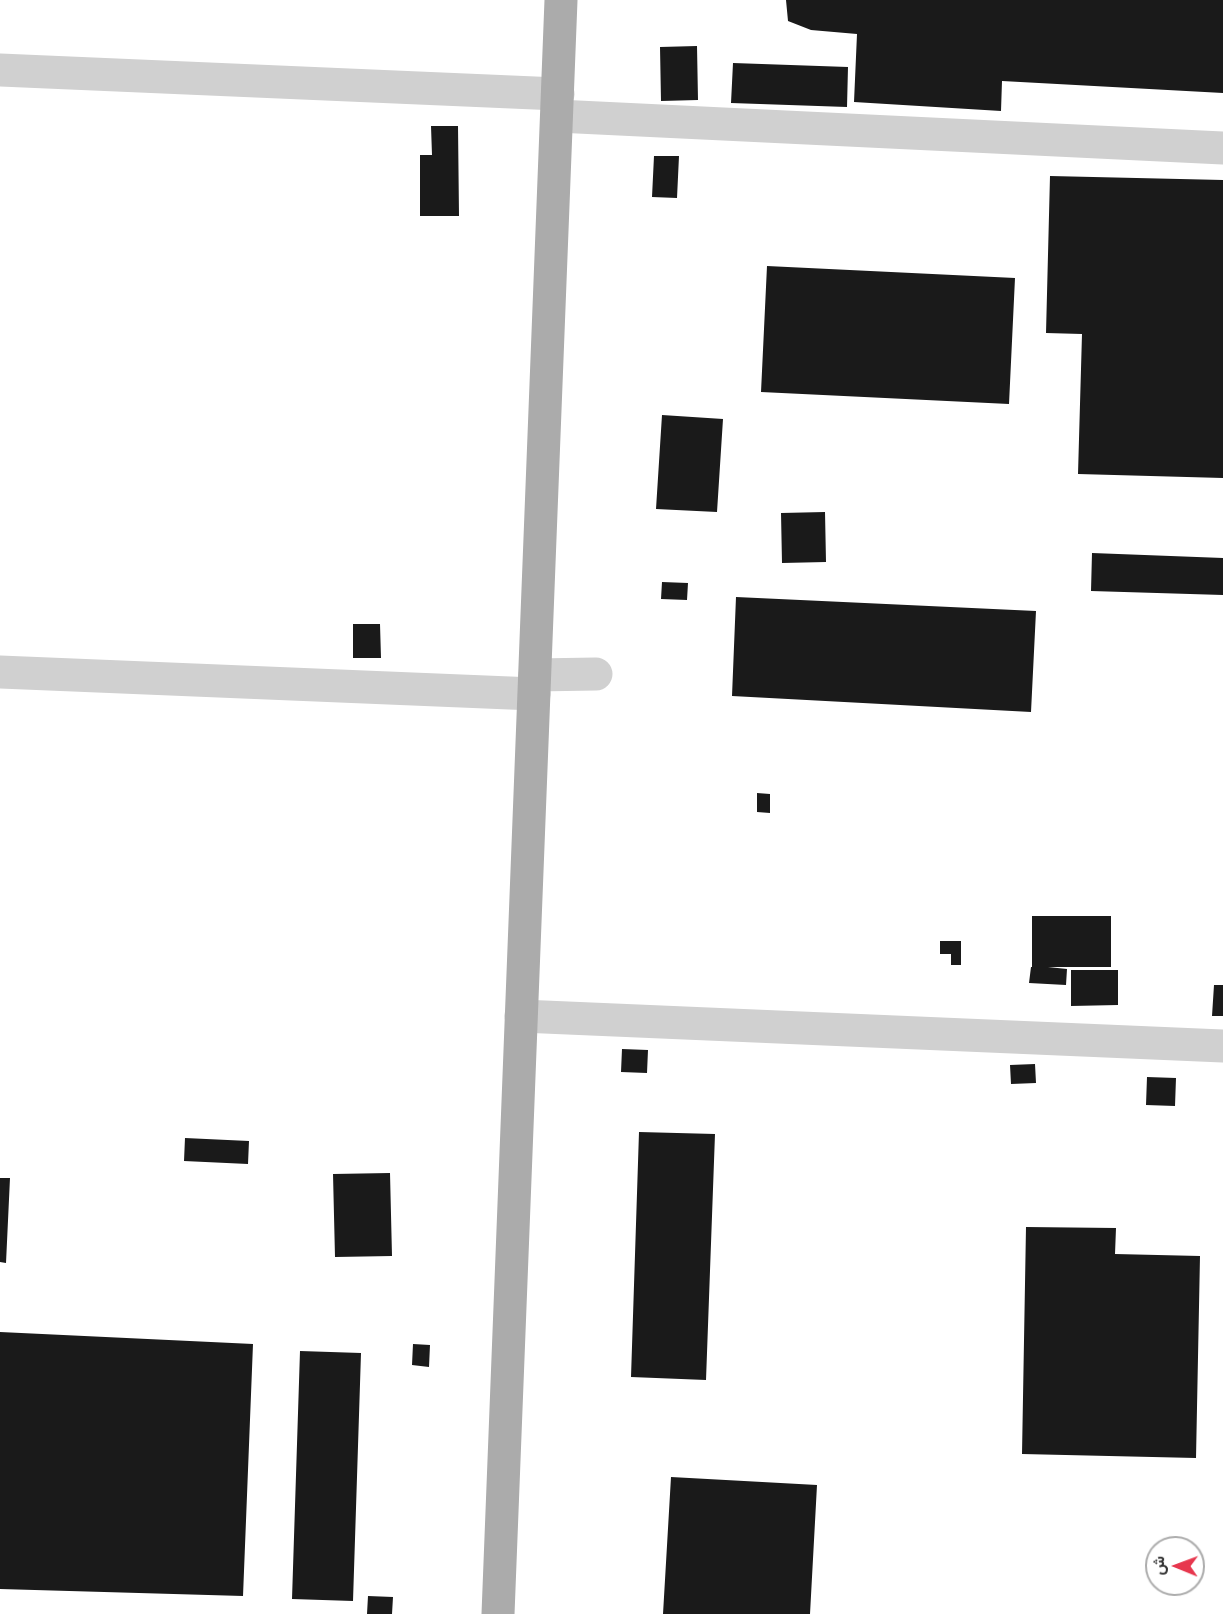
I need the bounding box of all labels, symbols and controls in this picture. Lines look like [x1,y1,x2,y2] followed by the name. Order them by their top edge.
[1145,1536,1205,1596] north arrow
[1149,1556,1168,1576] text: ش

